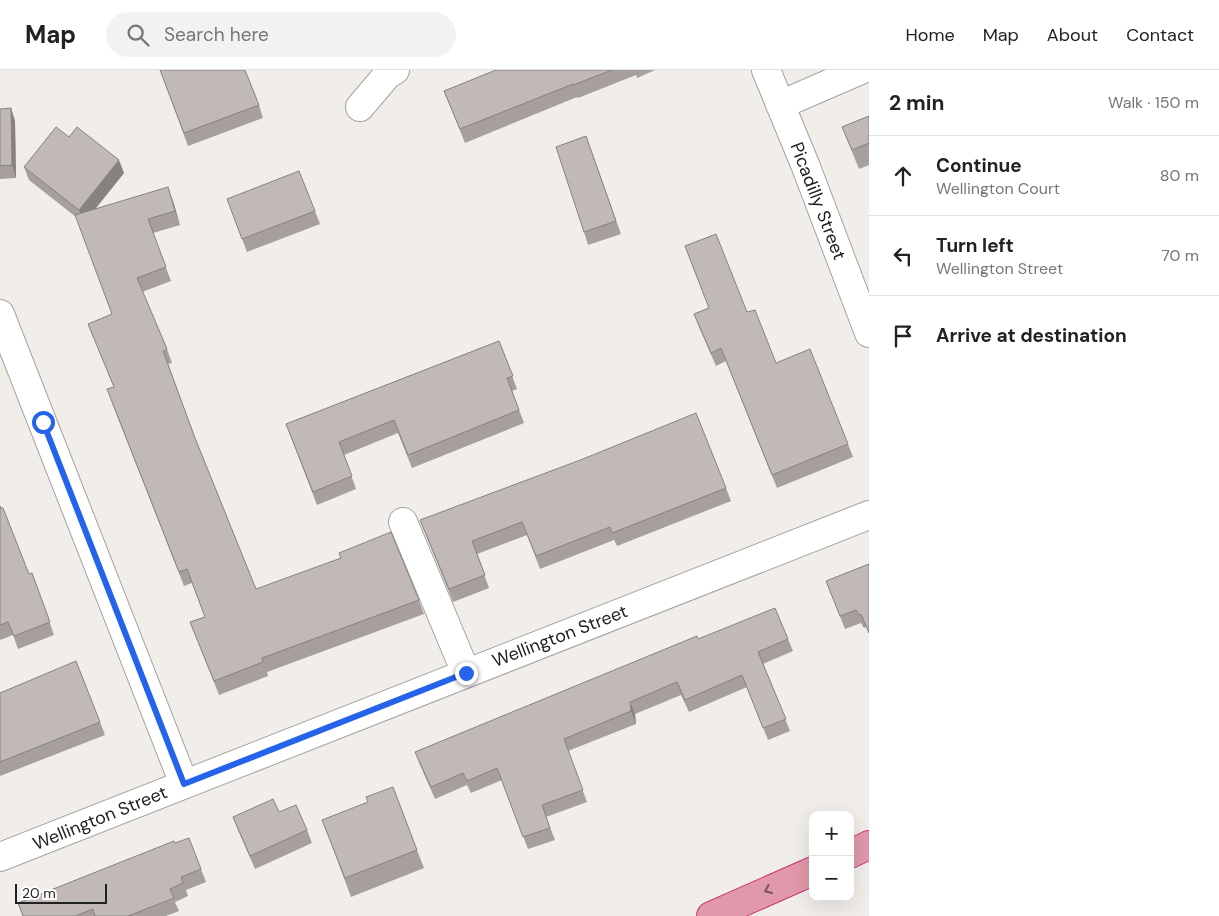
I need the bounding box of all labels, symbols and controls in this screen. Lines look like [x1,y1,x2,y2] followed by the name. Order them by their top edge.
[106,12,456,57] search box
[25,19,76,50] text: Map
[124,21,152,49] icon: search
[164,22,269,47] text: Search here
[905,23,955,47] text: Home
[983,23,1019,47] text: Map
[1047,23,1098,47] text: About
[1126,23,1194,47] text: Contact
[889,89,945,117] text: 2 min
[1108,92,1199,113] text: Walk · 150 m
[785,139,851,263] street label: Picadilly Street
[936,153,1022,178] text: Continue
[889,162,917,190] icon: ahead
[1160,165,1199,186] text: 80 m
[936,178,1060,199] text: Wellington Court
[936,233,1014,258] text: Turn left
[889,242,917,270] icon: left
[1161,245,1199,266] text: 70 m
[936,258,1063,279] text: Wellington Street
[889,322,917,350] icon: arrive
[936,323,1127,348] text: Arrive at destination
[32,411,55,434] route start
[489,599,631,673] street label: Wellington Street
[455,662,478,685] route end
[29,780,171,856] street label: Wellington Street
[809,811,854,901] map controls
[809,811,854,856] button: +
[809,856,854,901] button: −
[15,881,108,904] scale bar
[22,884,56,902] text: 20 m
[764,884,773,895] one-way arrow

